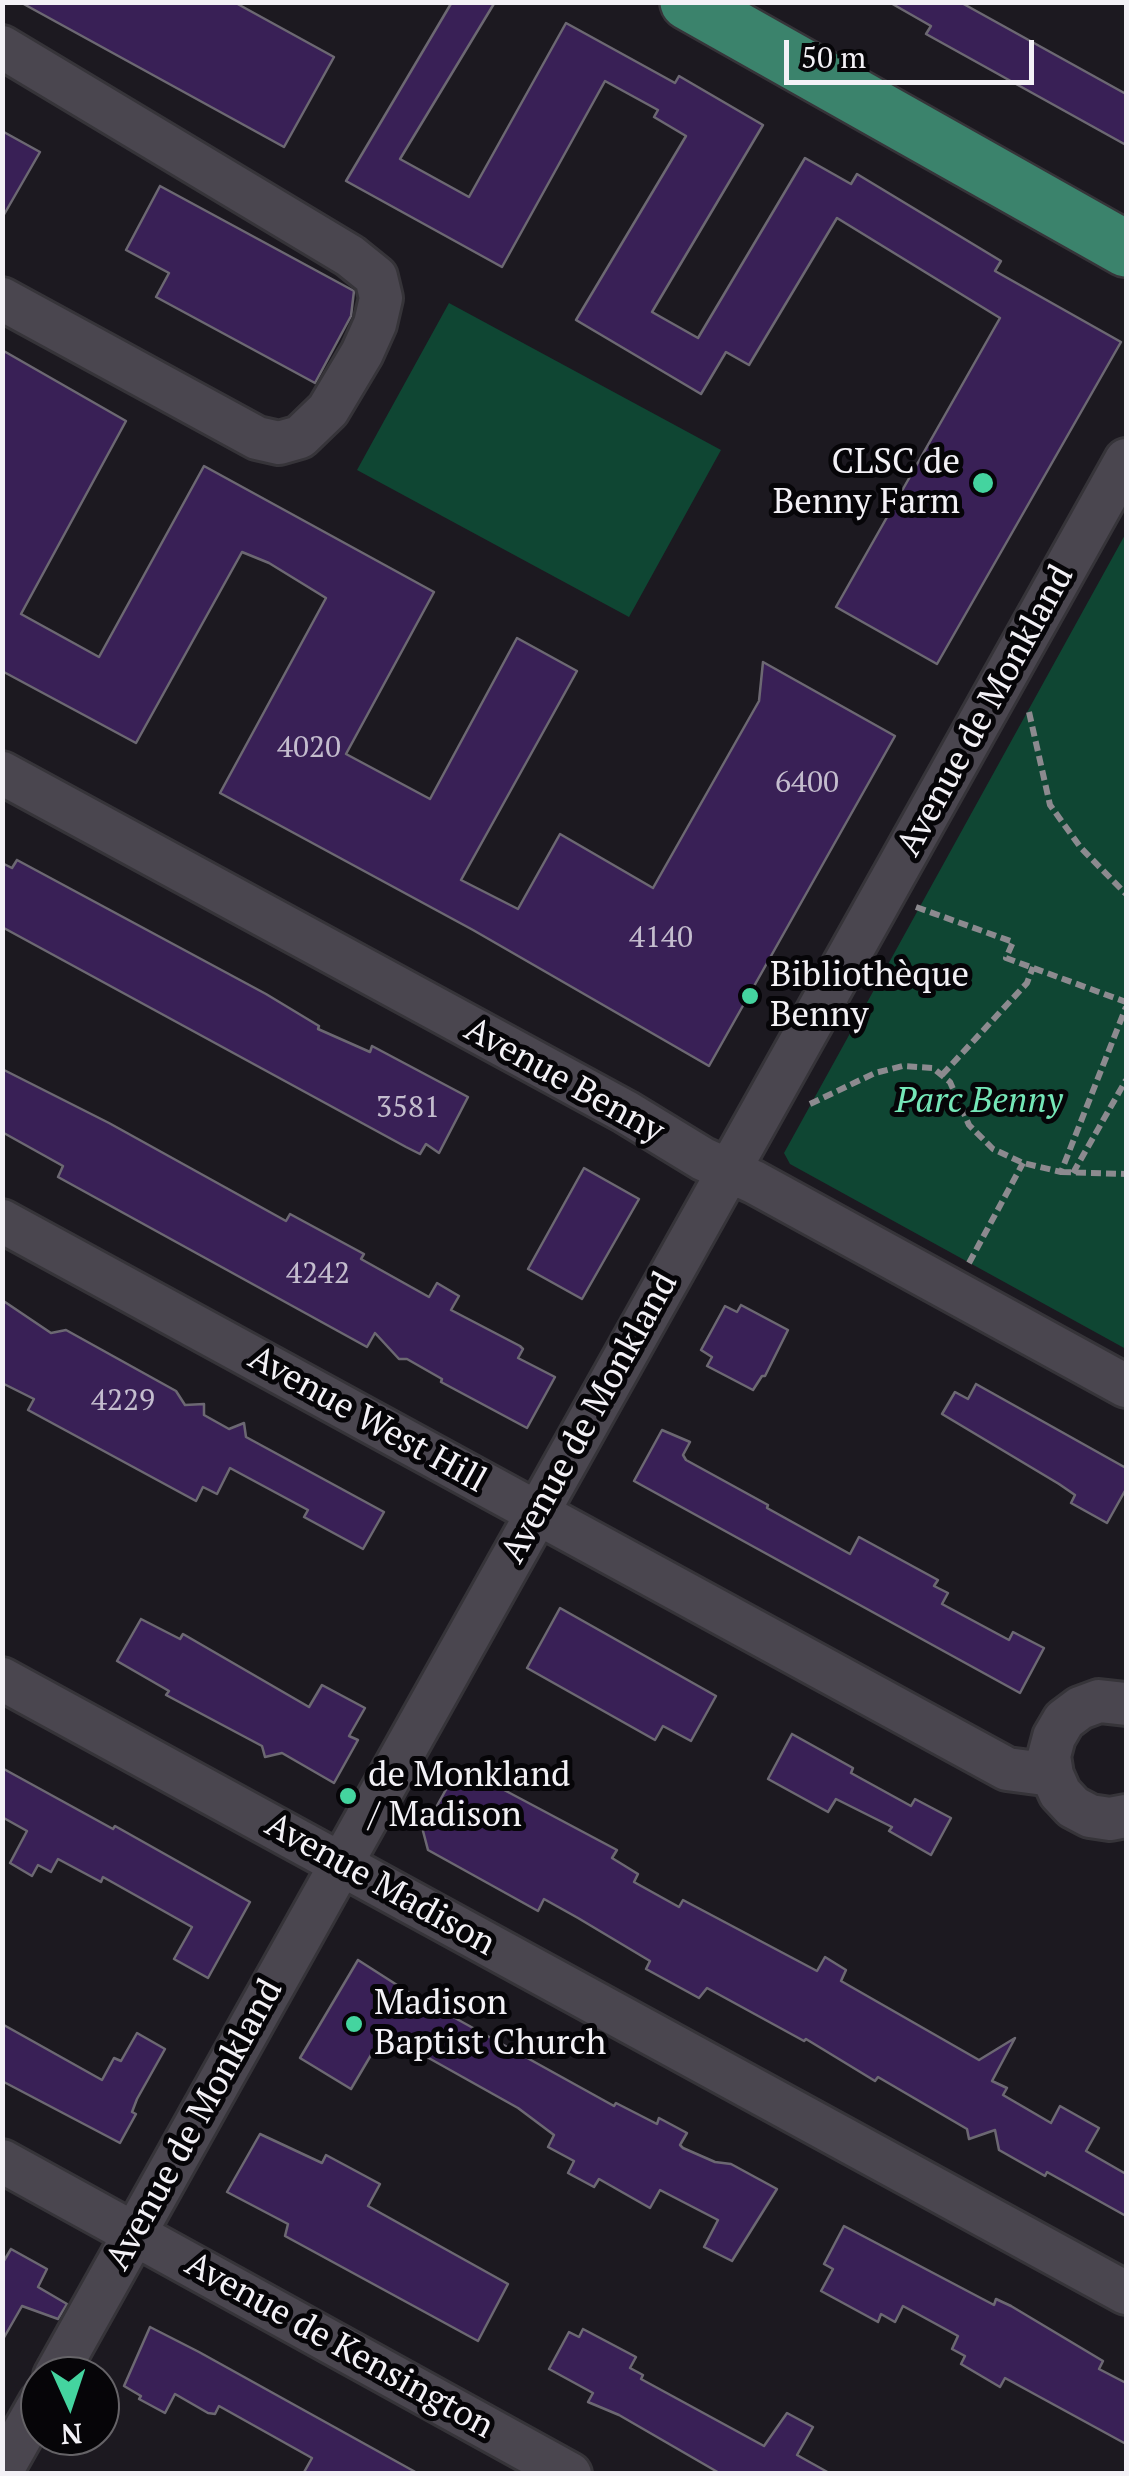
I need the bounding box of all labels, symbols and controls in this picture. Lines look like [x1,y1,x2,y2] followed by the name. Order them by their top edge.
[789,20,1039,82] scale bar
[801,37,866,77] text: 50 m
[773,442,960,524] place label: CLSC de Benny Farm
[970,470,996,496] marker: CLSC de Benny Farm
[889,558,1083,864] street label: Avenue de Monkland
[277,730,341,766] house number: 4020
[775,765,839,801] house number: 6400
[629,920,693,956] house number: 4140
[770,955,969,1037] place label: Bibliothèque Benny
[739,985,761,1007] marker: Bibliothèque Benny
[457,1009,671,1153] street label: Avenue Benny
[895,1081,1063,1123] park label: Parc Benny
[376,1090,440,1126] house number: 3581
[286,1256,350,1292] house number: 4242
[493,1265,687,1571] street label: Avenue de Monkland
[241,1337,493,1503] street label: Avenue West Hill
[91,1383,155,1419] house number: 4229
[368,1755,571,1837] place label: de Monkland / Madison
[337,1785,359,1807] marker: de Monkland / Madison
[258,1804,502,1966] street label: Avenue Madison
[98,1972,292,2278] street label: Avenue de Monkland
[374,1983,606,2065] place label: Madison Baptist Church
[343,2013,365,2035] marker: Madison Baptist Church
[178,2244,500,2448] street label: Avenue de Kensington
[20,2356,120,2456] north arrow
[60,2415,83,2453] text: N

